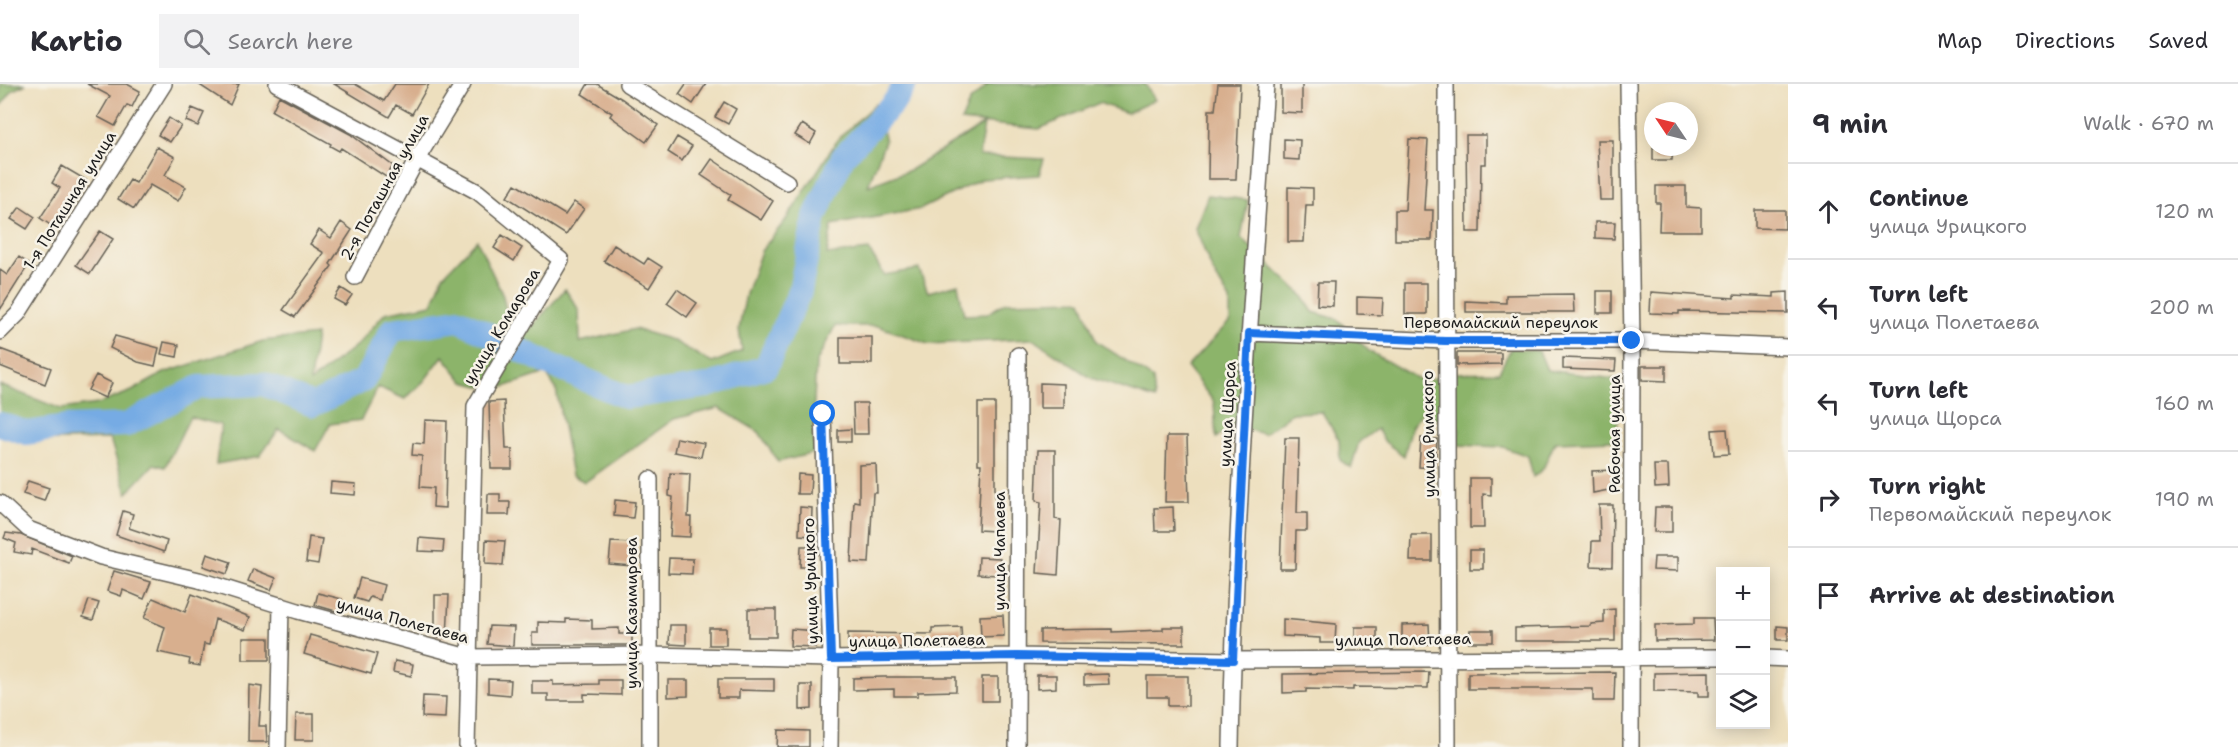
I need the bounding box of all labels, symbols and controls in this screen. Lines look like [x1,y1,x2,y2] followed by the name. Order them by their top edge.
[159,14,579,68] search box
[30,22,123,60] text: Kartio
[180,25,213,58] icon: search
[228,27,353,56] text: Search here
[1937,27,1982,55] text: Map
[2015,27,2115,55] text: Directions
[2148,27,2208,55] text: Saved
[1644,102,1698,156] north arrow
[1812,106,1888,141] text: 9 min
[335,110,433,264] street label: 2-я Поташная улица
[2083,110,2214,136] text: Walk · 670 m
[18,127,121,274] street label: 1-я Поташная улица
[1869,184,1969,213] text: Continue
[1812,195,1845,228] icon: ahead
[2155,198,2214,224] text: 120 m
[1869,213,2027,239] text: улица Урицкого
[458,264,545,388] street label: улица Комарова
[1869,280,1968,309] text: Turn left
[1812,291,1845,324] icon: left
[2149,294,2214,320] text: 200 m
[1869,309,2039,335] text: улица Полетаева
[1404,312,1598,333] street label: Первомайский переулок
[1618,327,1644,353] route end
[1214,360,1241,468] street label: улица Щорса
[1417,370,1440,498] street label: улица Римского
[1604,375,1625,493] street label: Рабочая улица
[1869,376,1968,405] text: Turn left
[1812,387,1845,420] icon: left
[2155,390,2214,416] text: 160 m
[809,400,835,426] route start
[1869,405,2002,431] text: улица Щорса
[1869,472,1986,501] text: Turn right
[1812,483,1845,516] icon: right
[2155,486,2214,512] text: 190 m
[989,491,1010,611] street label: улица Чапаева
[1869,501,2111,527] text: Первомайский переулок
[798,517,823,645] street label: улица Урицкого
[621,537,642,689] street label: улица Казимирова
[1716,567,1770,729] map controls
[1716,567,1770,621] button: +
[1812,579,1845,612] icon: arrive
[1869,581,2115,610] text: Arrive at destination
[334,593,471,648] street label: улица Полетаева
[1716,621,1770,675] button: −
[1335,628,1471,651] street label: улица Полетаева
[849,629,985,652] street label: улица Полетаева
[1716,675,1770,729] button: layers

